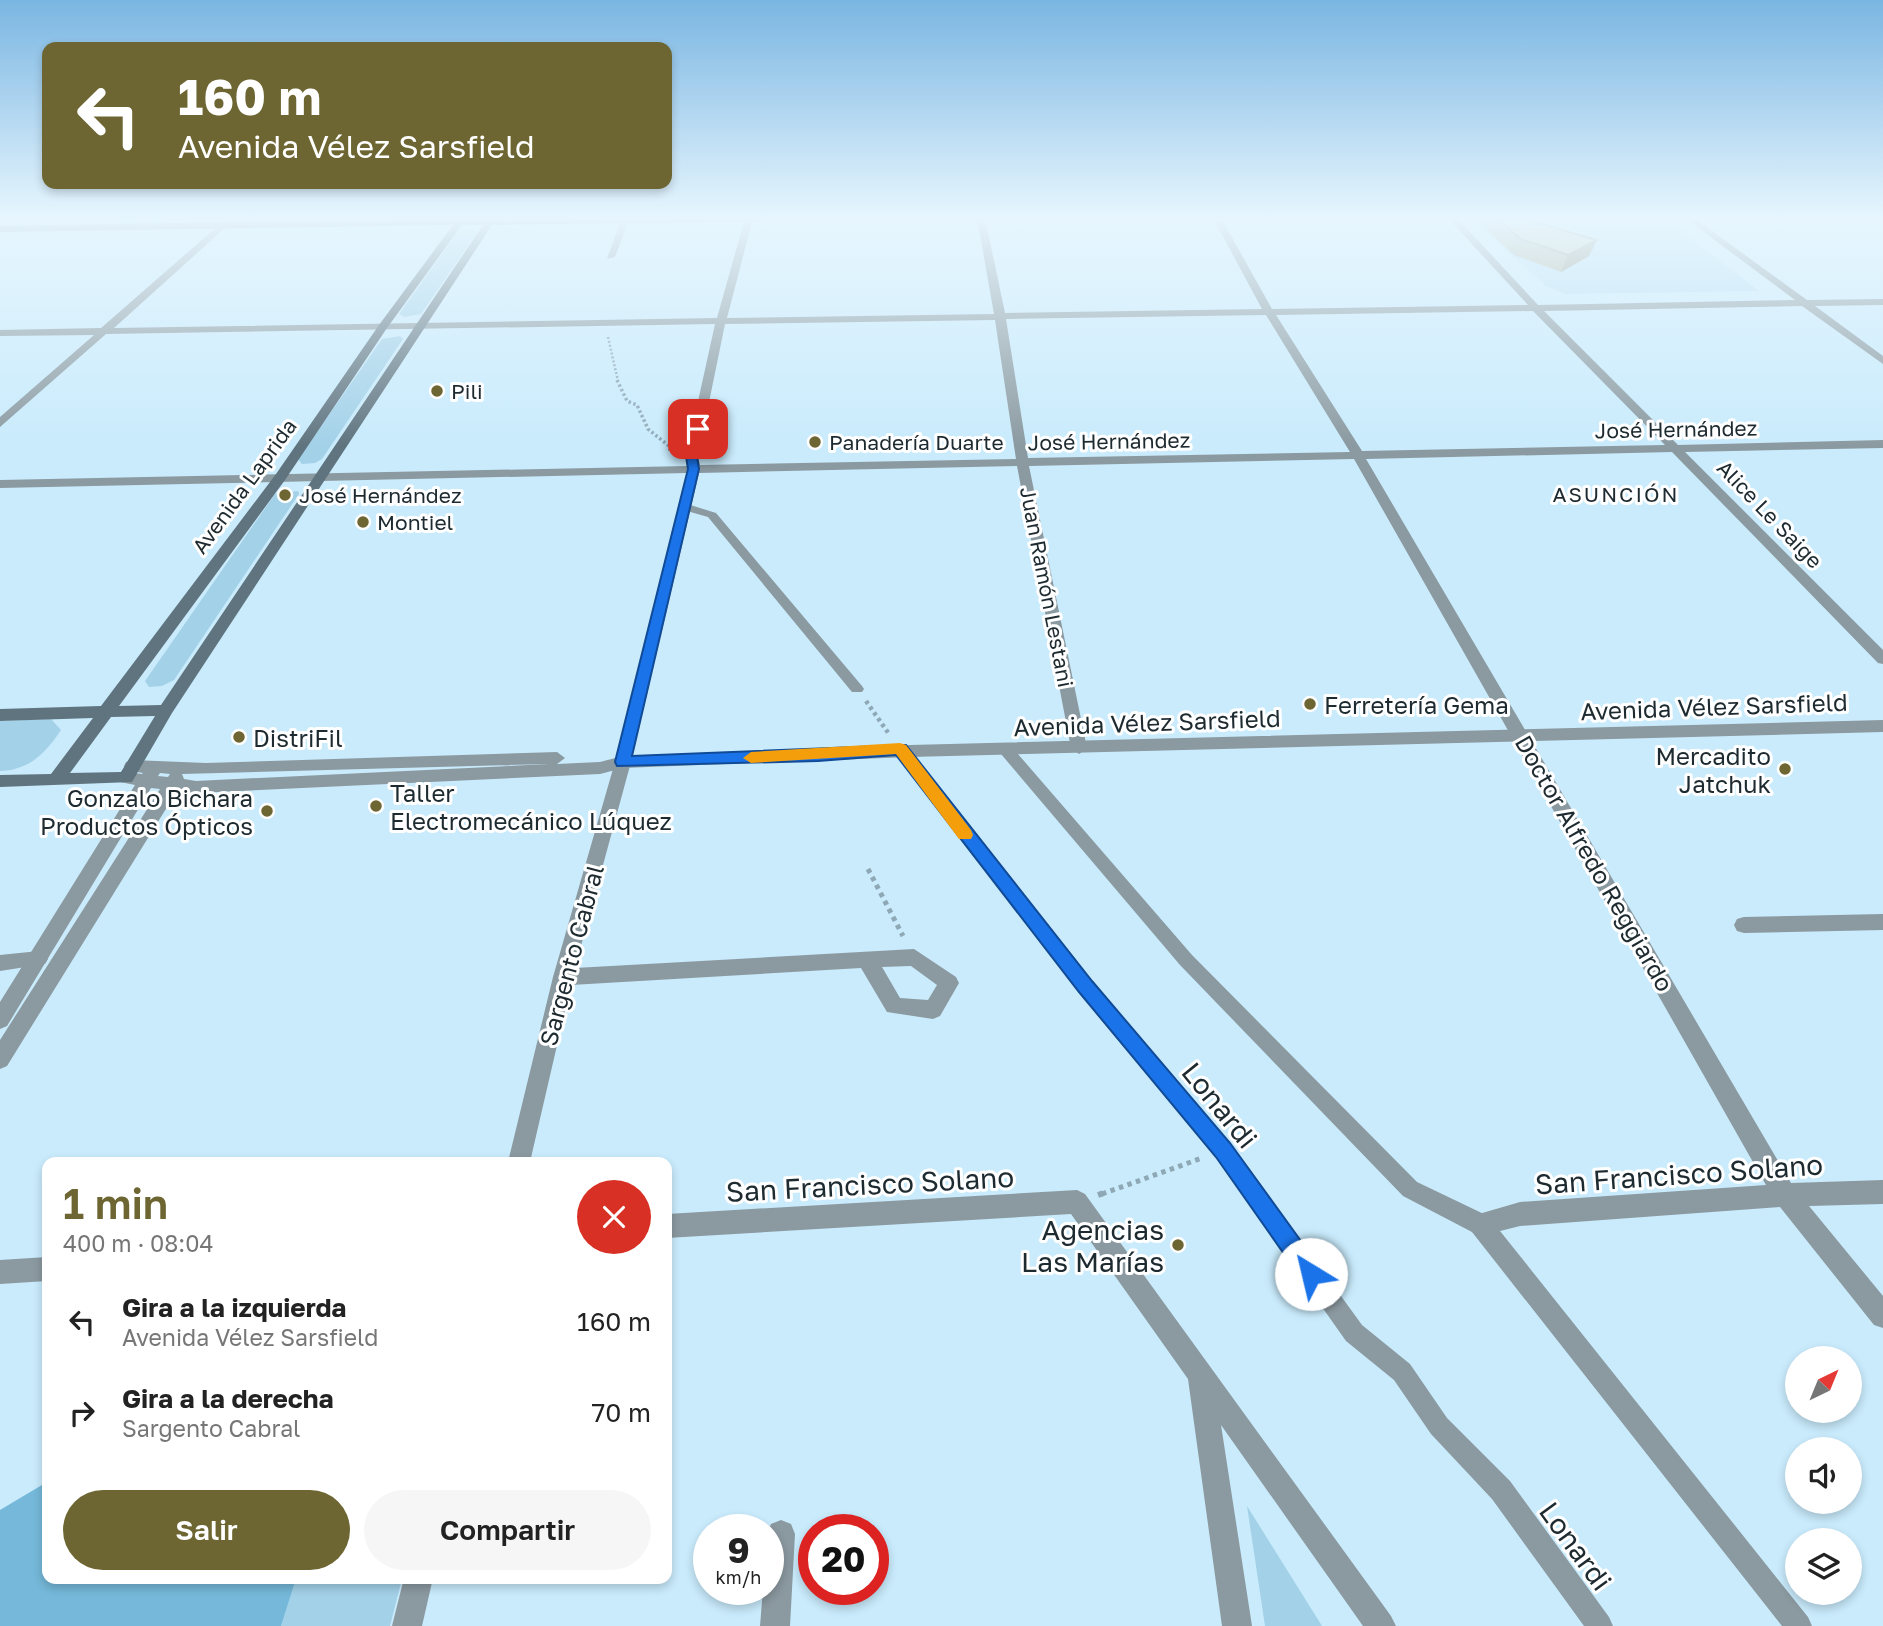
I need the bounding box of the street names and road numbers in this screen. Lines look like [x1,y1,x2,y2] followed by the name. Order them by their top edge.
[186,413,302,559] street label: Avenida Laprida
[1594,415,1758,443] street label: José Hernández
[1027,427,1191,455] street label: José Hernández
[1712,455,1828,573] street label: Alice Le Saige
[1015,485,1079,689] street label: Juan Ramón Lestani
[1580,687,1848,725] street label: Avenida Vélez Sarsfield
[1013,703,1281,741] street label: Avenida Vélez Sarsfield
[1510,730,1680,996] street label: Doctor Alfredo Reggiardo
[533,861,609,1049] street label: Sargento Cabral
[1175,1055,1265,1155] street label: Lonardi
[1534,1147,1824,1201] street label: San Francisco Solano
[725,1160,1015,1208] street label: San Francisco Solano
[1533,1495,1619,1597] street label: Lonardi

